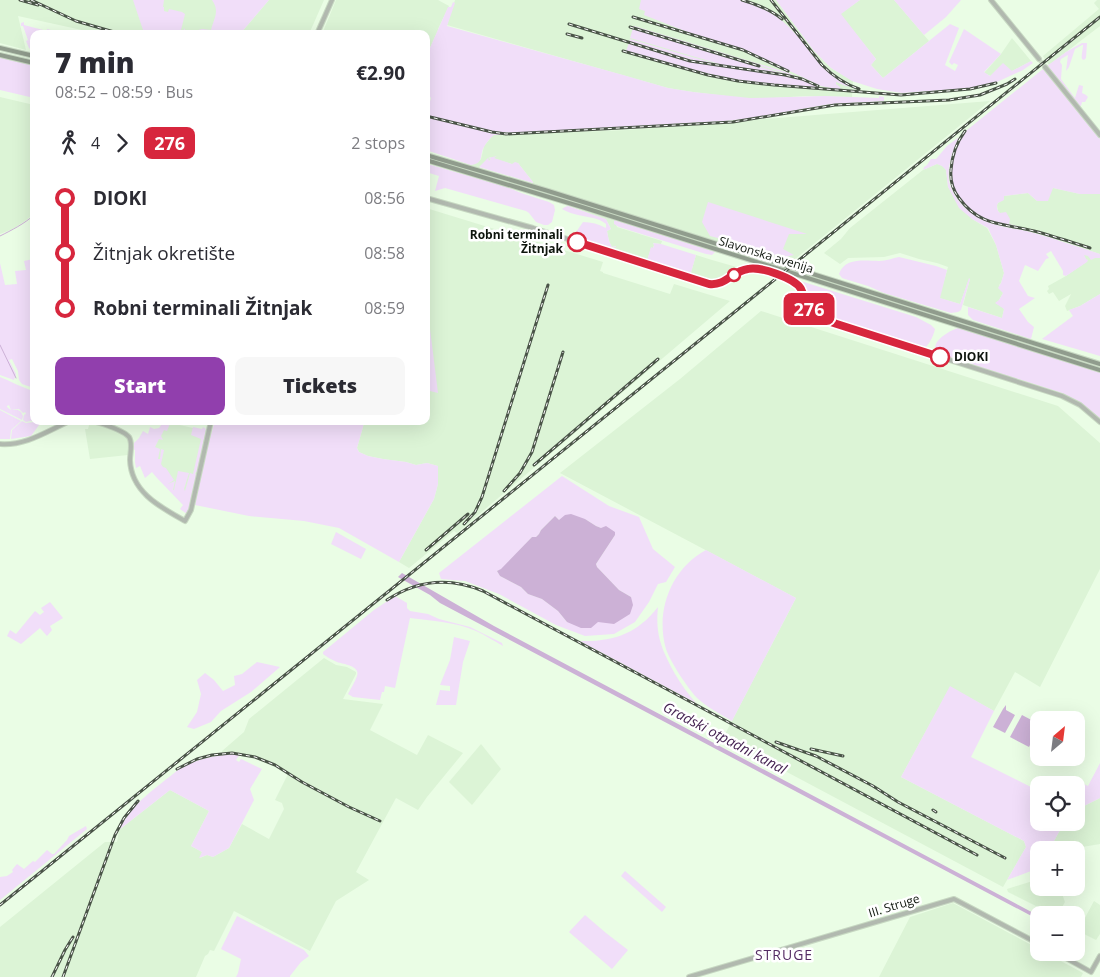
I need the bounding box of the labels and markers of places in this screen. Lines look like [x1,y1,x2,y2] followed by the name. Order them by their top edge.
[470,226,564,257] place label: Robni terminali Žitnjak
[567,232,587,252] marker: Robni terminali Žitnjak
[727,268,741,282] unlabelled marker
[930,347,950,367] marker: DIOKI
[954,348,988,365] place label: DIOKI

